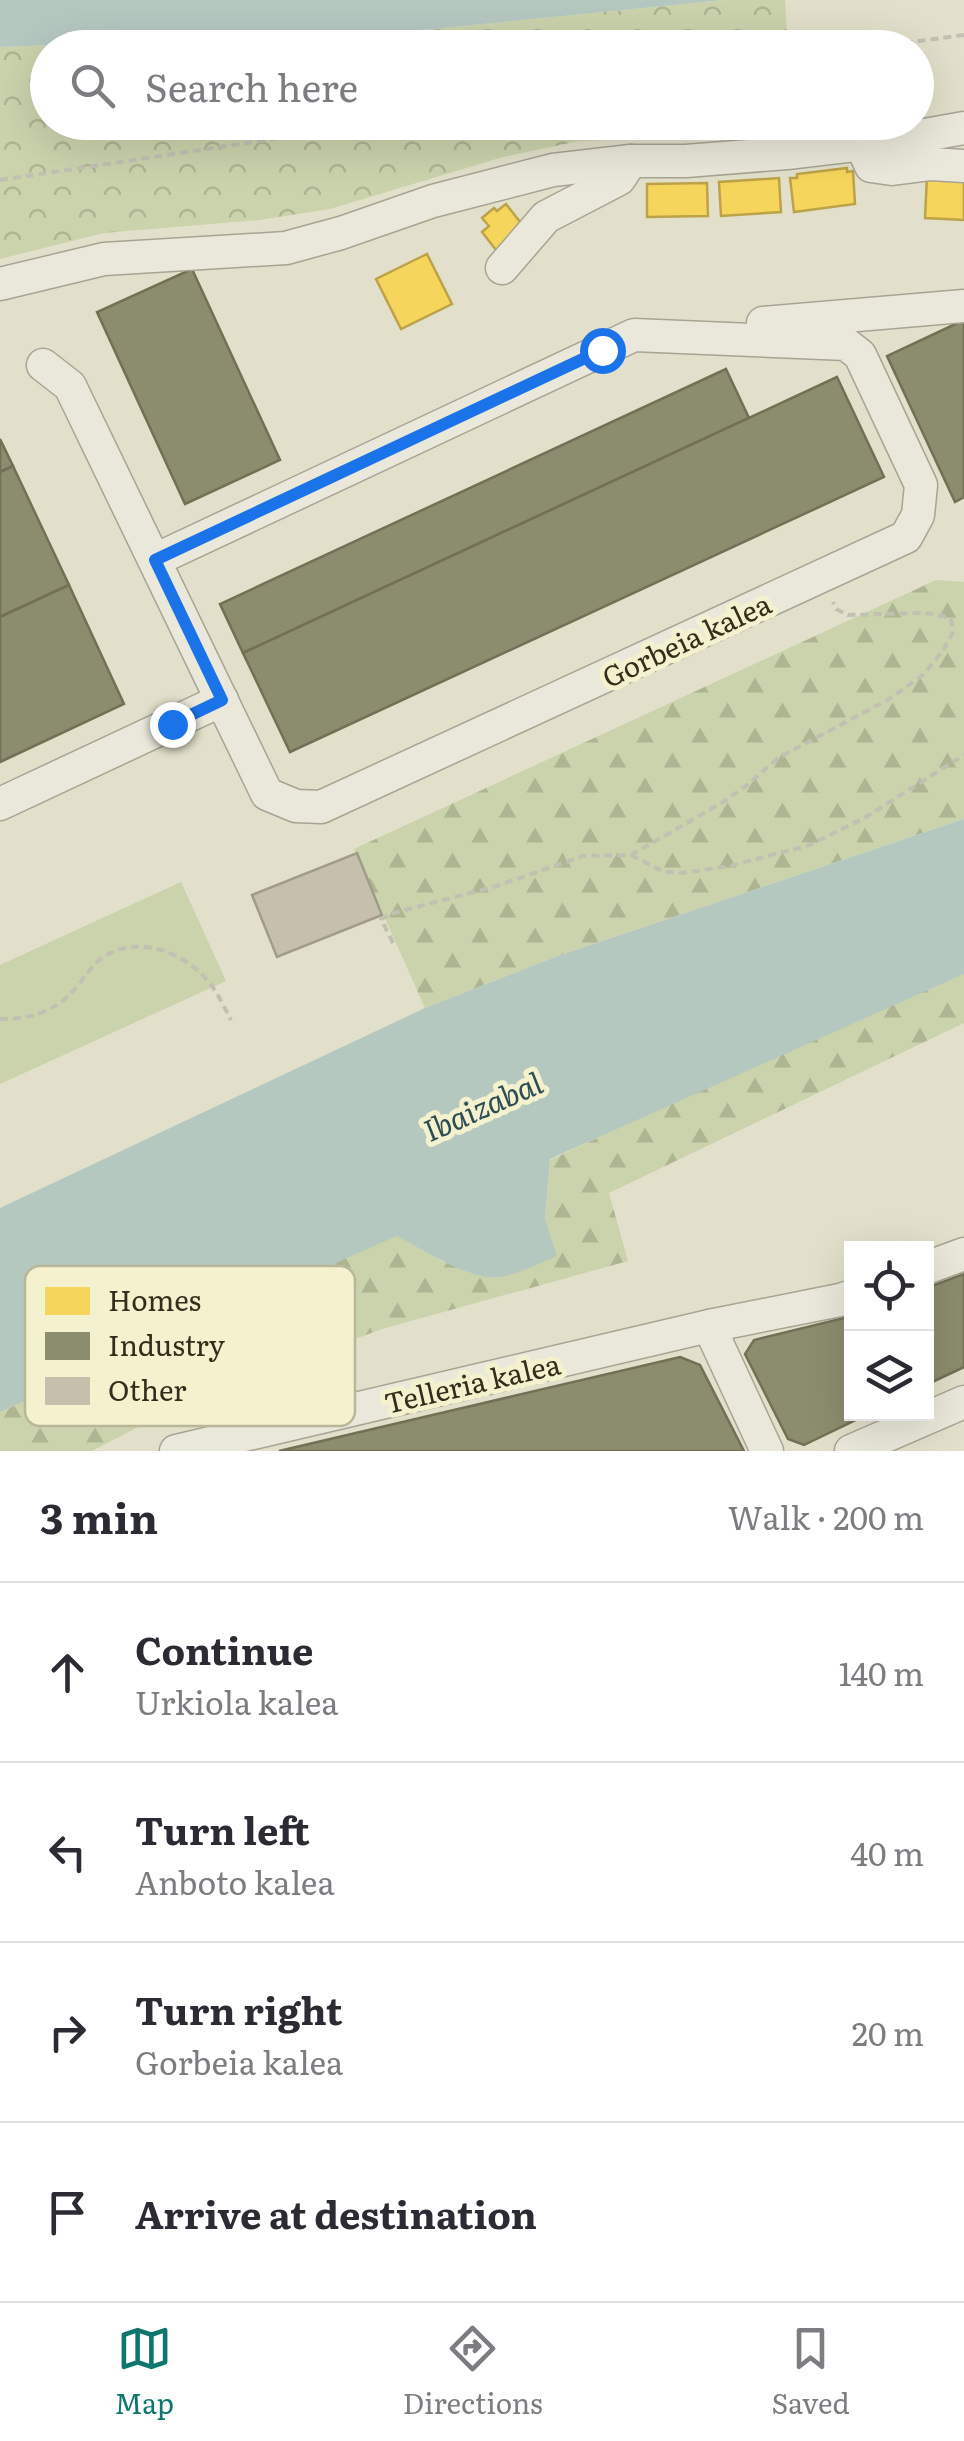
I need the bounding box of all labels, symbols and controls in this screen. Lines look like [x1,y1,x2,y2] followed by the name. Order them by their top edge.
[30,30,934,140] search box
[145,57,358,114] text: Search here
[65,58,120,113] icon: search
[580,328,626,374] route start
[595,581,777,697] street label: Gorbeia kalea
[150,702,196,748] route end
[415,1059,549,1151] water label: Ibaizabal
[844,1241,934,1421] map controls
[844,1241,934,1331] button: locate
[25,1266,355,1426] legend
[108,1278,201,1320] text: Homes
[108,1323,226,1365] text: Industry
[844,1331,934,1421] button: layers
[380,1341,564,1423] street label: Telleria kalea
[108,1368,187,1410] text: Other
[40,1485,158,1547] text: 3 min
[728,1492,924,1540] text: Walk · 200 m
[135,1620,313,1677] text: Continue
[40,1645,95,1700] icon: ahead
[839,1648,924,1696] text: 140 m
[135,1677,339,1725] text: Urkiola kalea
[135,1800,310,1857] text: Turn left
[40,1825,95,1880] icon: left
[850,1828,924,1876] text: 40 m
[135,1857,335,1905] text: Anboto kalea
[135,1980,342,2037] text: Turn right
[40,2005,95,2060] icon: right
[852,2008,924,2056] text: 20 m
[135,2037,343,2085] text: Gorbeia kalea
[135,2184,537,2241] text: Arrive at destination
[40,2185,95,2240] icon: arrive
[114,2321,174,2423] tab: Map
[403,2321,543,2423] tab: Directions
[772,2321,850,2423] tab: Saved

